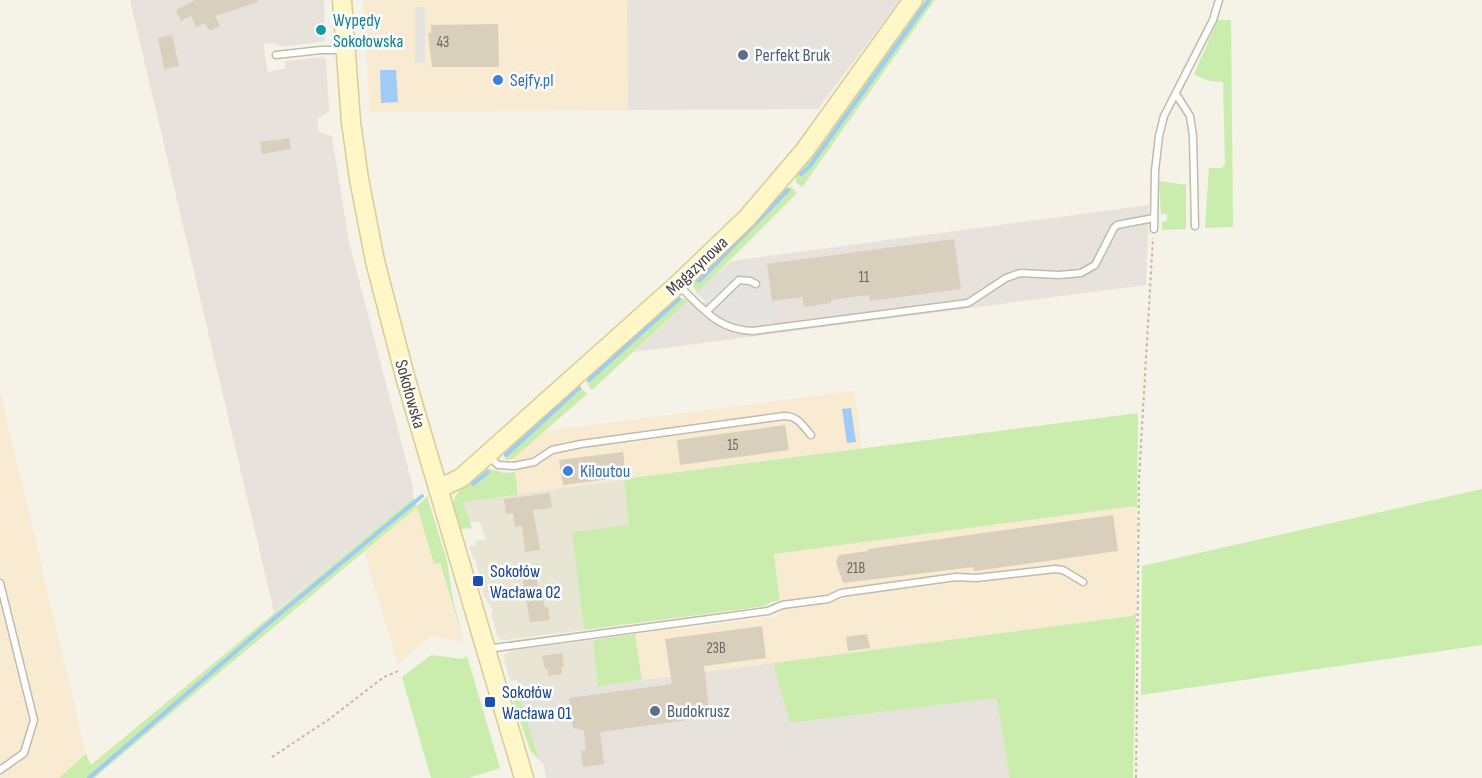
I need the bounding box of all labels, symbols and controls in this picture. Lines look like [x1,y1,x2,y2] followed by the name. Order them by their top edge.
[333,10,403,52] place label: Wypędy Sokołowska
[314,23,328,37] marker: Wypędy Sokołowska
[437,33,449,52] house number: 43
[755,45,830,66] place label: Perfekt Bruk
[736,48,750,62] marker: Perfekt Bruk
[510,70,554,91] place label: Sejfy.pl
[491,73,505,87] marker: Sejfy.pl
[662,232,732,300] street label: Magazynowa
[859,268,870,287] house number: 11
[390,357,430,431] street label: Sokołowska
[727,436,739,455] house number: 15
[580,461,630,482] place label: Kiloutou
[561,464,575,478] marker: Kiloutou
[847,559,865,578] house number: 21B
[490,561,561,603] place label: Sokołów Wacława 02
[471,574,485,588] marker: Sokołów Wacława 02
[706,639,726,658] house number: 23B
[502,682,572,724] place label: Sokołów Wacława 01
[483,695,497,709] marker: Sokołów Wacława 01
[667,701,730,722] place label: Budokrusz
[648,704,662,718] marker: Budokrusz

